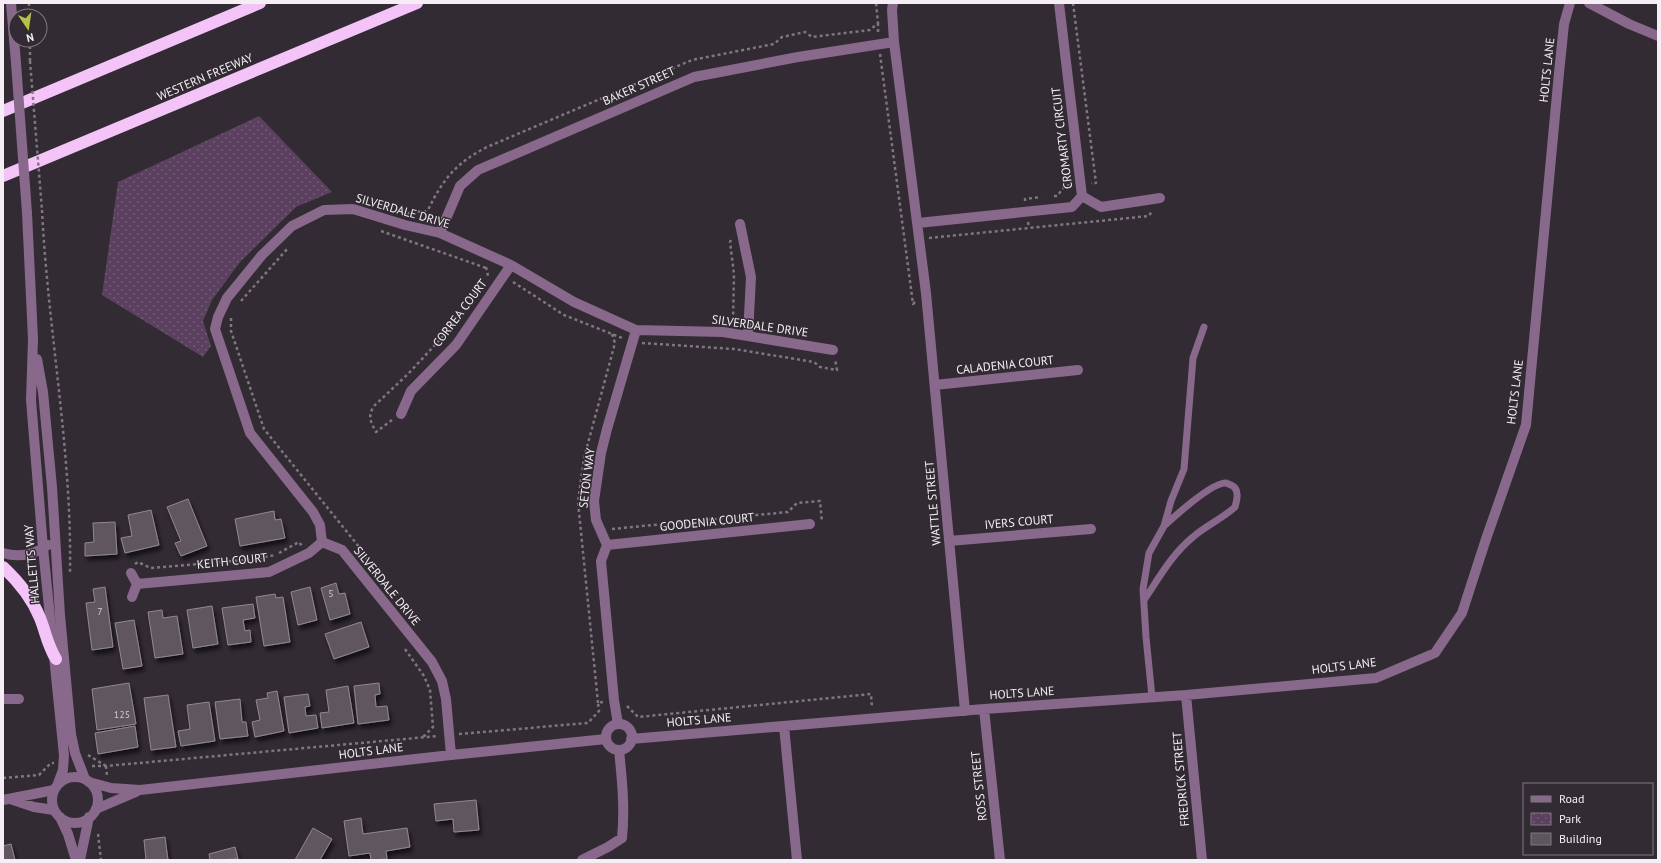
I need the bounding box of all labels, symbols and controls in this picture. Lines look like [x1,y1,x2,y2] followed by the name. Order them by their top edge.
[8,8,48,48] north arrow
[25,30,35,45] text: N
[1536,37,1557,103] street label: HOLTS LANE
[154,49,255,104] street label: WESTERN FREEWAY
[600,63,678,108] street label: BAKER STREET
[1048,86,1075,190] street label: CROMARTY CIRCUIT
[354,190,452,231] street label: SILVERDALE DRIVE
[429,276,490,349] street label: CORREA COURT
[711,311,809,340] street label: SILVERDALE DRIVE
[955,352,1055,377] street label: CALADENIA COURT
[1503,359,1526,425] street label: HOLTS LANE
[575,447,598,509] street label: SETON WAY
[921,460,944,546] street label: WATTLE STREET
[659,509,755,534] street label: GOODENIA COURT
[984,511,1054,532] street label: IVERS COURT
[21,524,42,604] street label: HALLETTS WAY
[351,543,424,628] street label: SILVERDALE DRIVE
[196,549,268,572] street label: KEITH COURT
[328,587,334,600] house number: 5
[97,605,103,618] house number: 7
[1311,654,1377,677] street label: HOLTS LANE
[989,683,1055,702] street label: HOLTS LANE
[114,708,130,721] house number: 125
[666,709,732,730] street label: HOLTS LANE
[1169,731,1192,827] street label: FREDRICK STREET
[338,739,404,762] street label: HOLTS LANE
[967,750,990,822] street label: ROSS STREET
[1523,783,1653,855] legend
[1559,791,1584,806] text: Road
[1559,811,1581,826] text: Park
[1559,831,1602,846] text: Building

